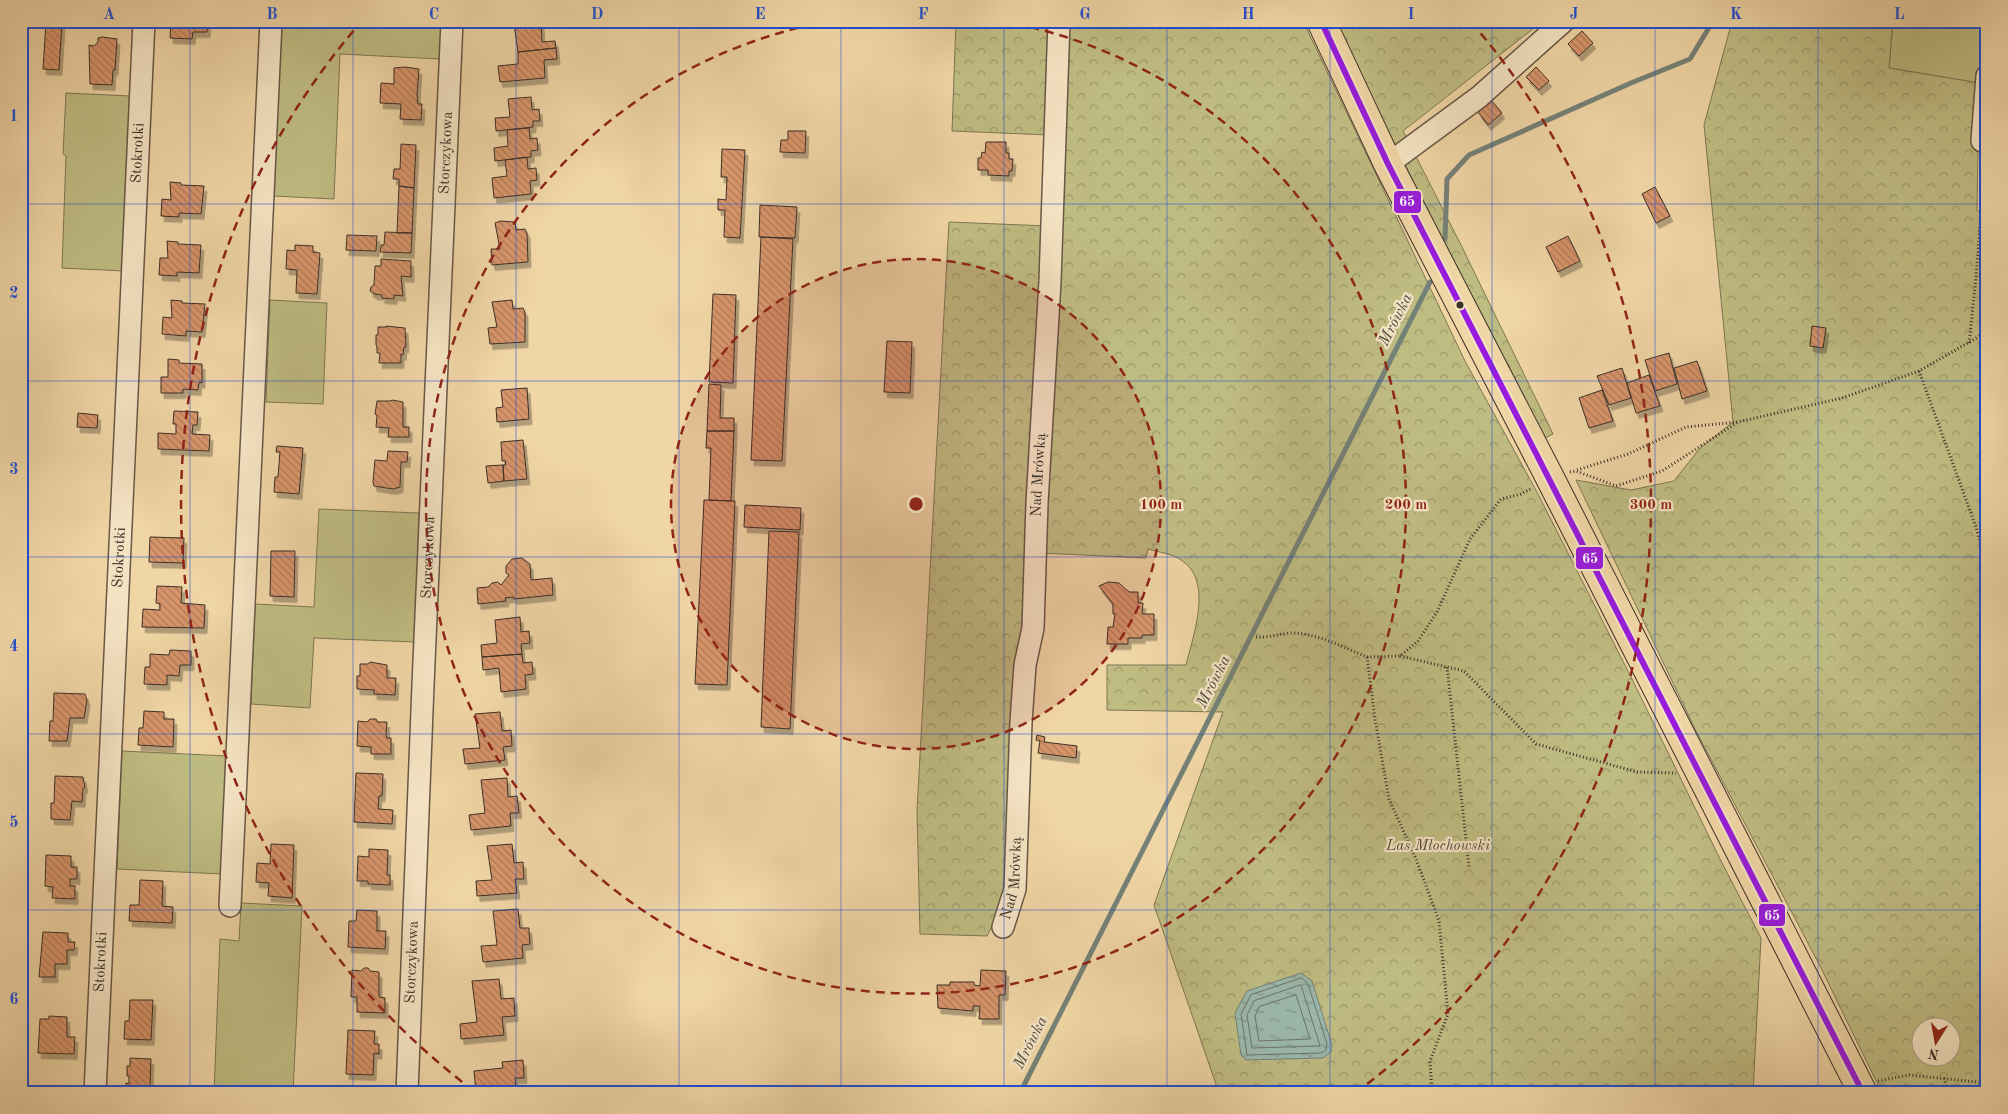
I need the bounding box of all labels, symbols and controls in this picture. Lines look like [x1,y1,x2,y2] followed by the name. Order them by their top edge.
[103,7,115,23] text: A
[266,7,278,23] text: B
[429,7,439,23] text: C
[591,7,603,23] text: D
[754,7,766,23] text: E
[918,7,929,23] text: F
[1079,7,1091,23] text: G
[1241,7,1255,23] text: H
[1407,7,1415,23] text: I
[1570,7,1579,23] text: J
[1730,7,1742,23] text: K
[1894,7,1905,23] text: L
[9,109,19,125] text: 1
[437,111,456,195] street label: Storczykowa
[129,122,147,184] street label: Stokrotki
[1393,190,1422,214] line badge: 65
[1399,195,1415,209] text: 65
[9,286,19,302] text: 2
[1376,291,1416,350] water label: Mrówka
[1455,300,1465,310] unlabelled marker
[1029,432,1049,517] street label: Nad Mrówką
[9,462,19,478] text: 3
[907,495,925,513] centre of rings
[1140,498,1182,513] text: 100 m
[1385,498,1427,513] text: 200 m
[1630,498,1672,513] text: 300 m
[419,515,438,599] street label: Storczykowa
[111,527,128,588] street label: Stokrotki
[1575,546,1604,570] line badge: 65
[1582,552,1598,566] text: 65
[9,639,19,655] text: 4
[1194,653,1234,712] water label: Mrówka
[9,815,19,831] text: 5
[998,836,1024,922] street label: Nad Mrówką
[1385,839,1490,854] park label: Las Młochowski
[1758,903,1786,927] line badge: 65
[1764,909,1780,923] text: 65
[403,920,421,1004] street label: Storczykowa
[92,932,110,993] street label: Stokrotki
[9,992,19,1008] text: 6
[1011,1014,1051,1073] water label: Mrówka
[1910,1016,1960,1066] north arrow
[1927,1046,1940,1062] text: N

